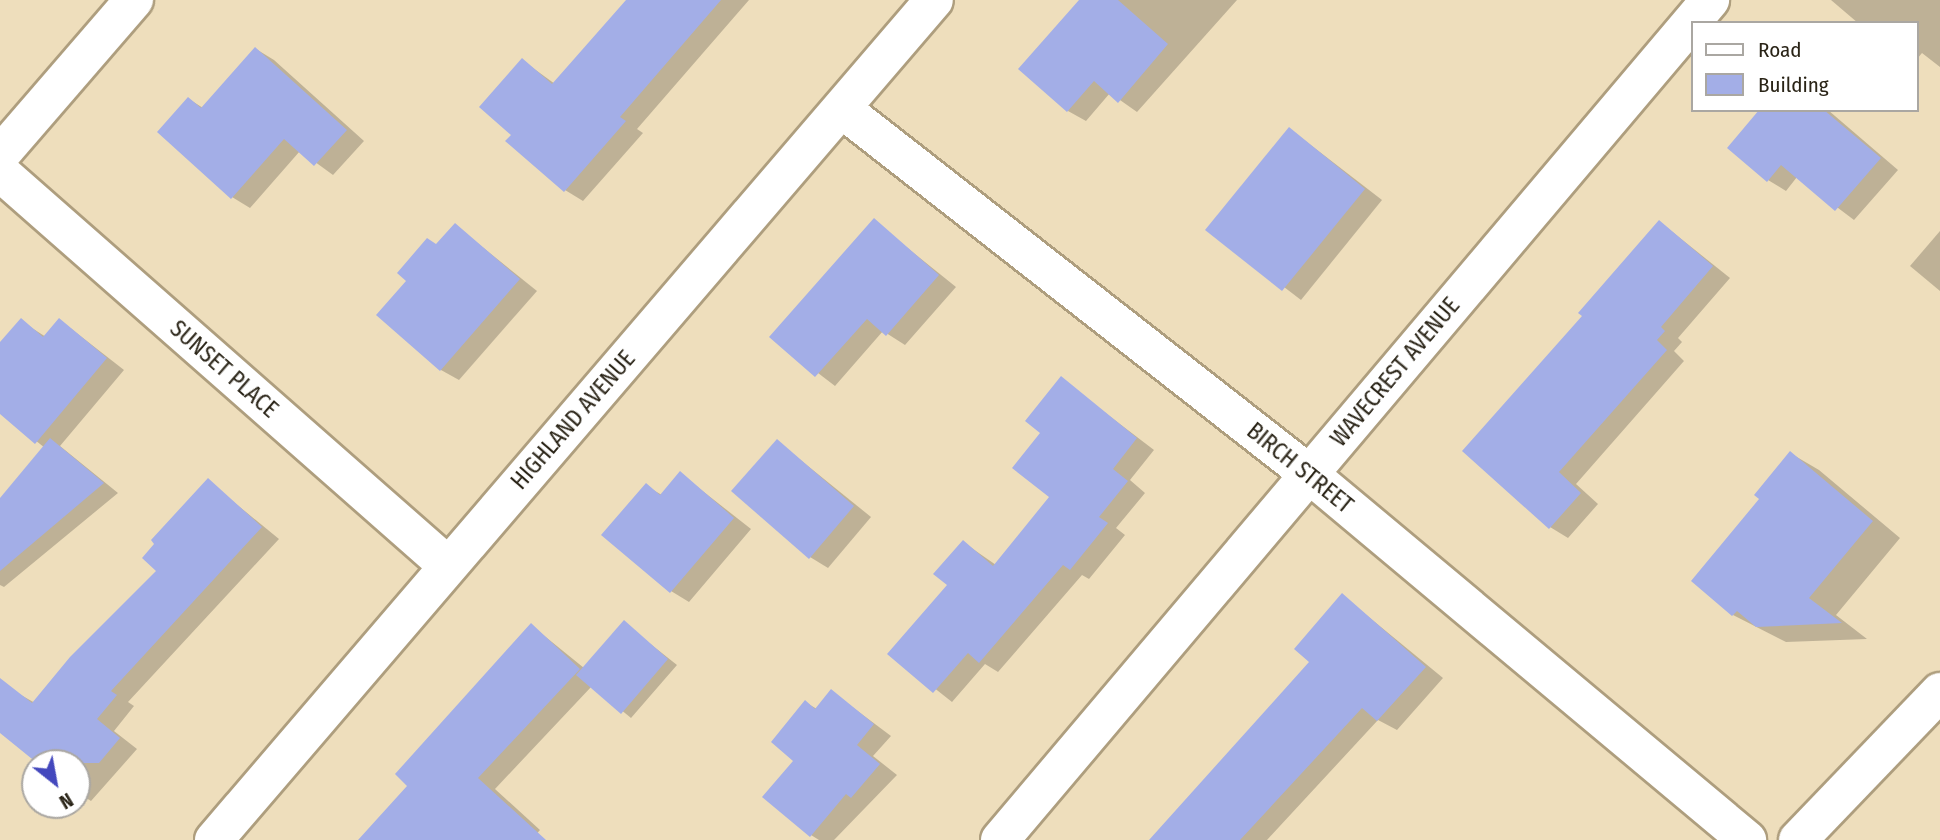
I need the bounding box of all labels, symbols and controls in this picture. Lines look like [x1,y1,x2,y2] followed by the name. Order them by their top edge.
[1692,21,1919,112] legend
[1758,37,1802,63] text: Road
[1758,72,1829,98] text: Building
[1325,292,1465,452] street label: WAVECREST AVENUE
[164,315,284,423] street label: SUNSET PLACE
[505,345,641,495] street label: HIGHLAND AVENUE
[1241,417,1359,519] street label: BIRCH STREET
[21,749,91,819] north arrow
[55,788,77,814] text: N

